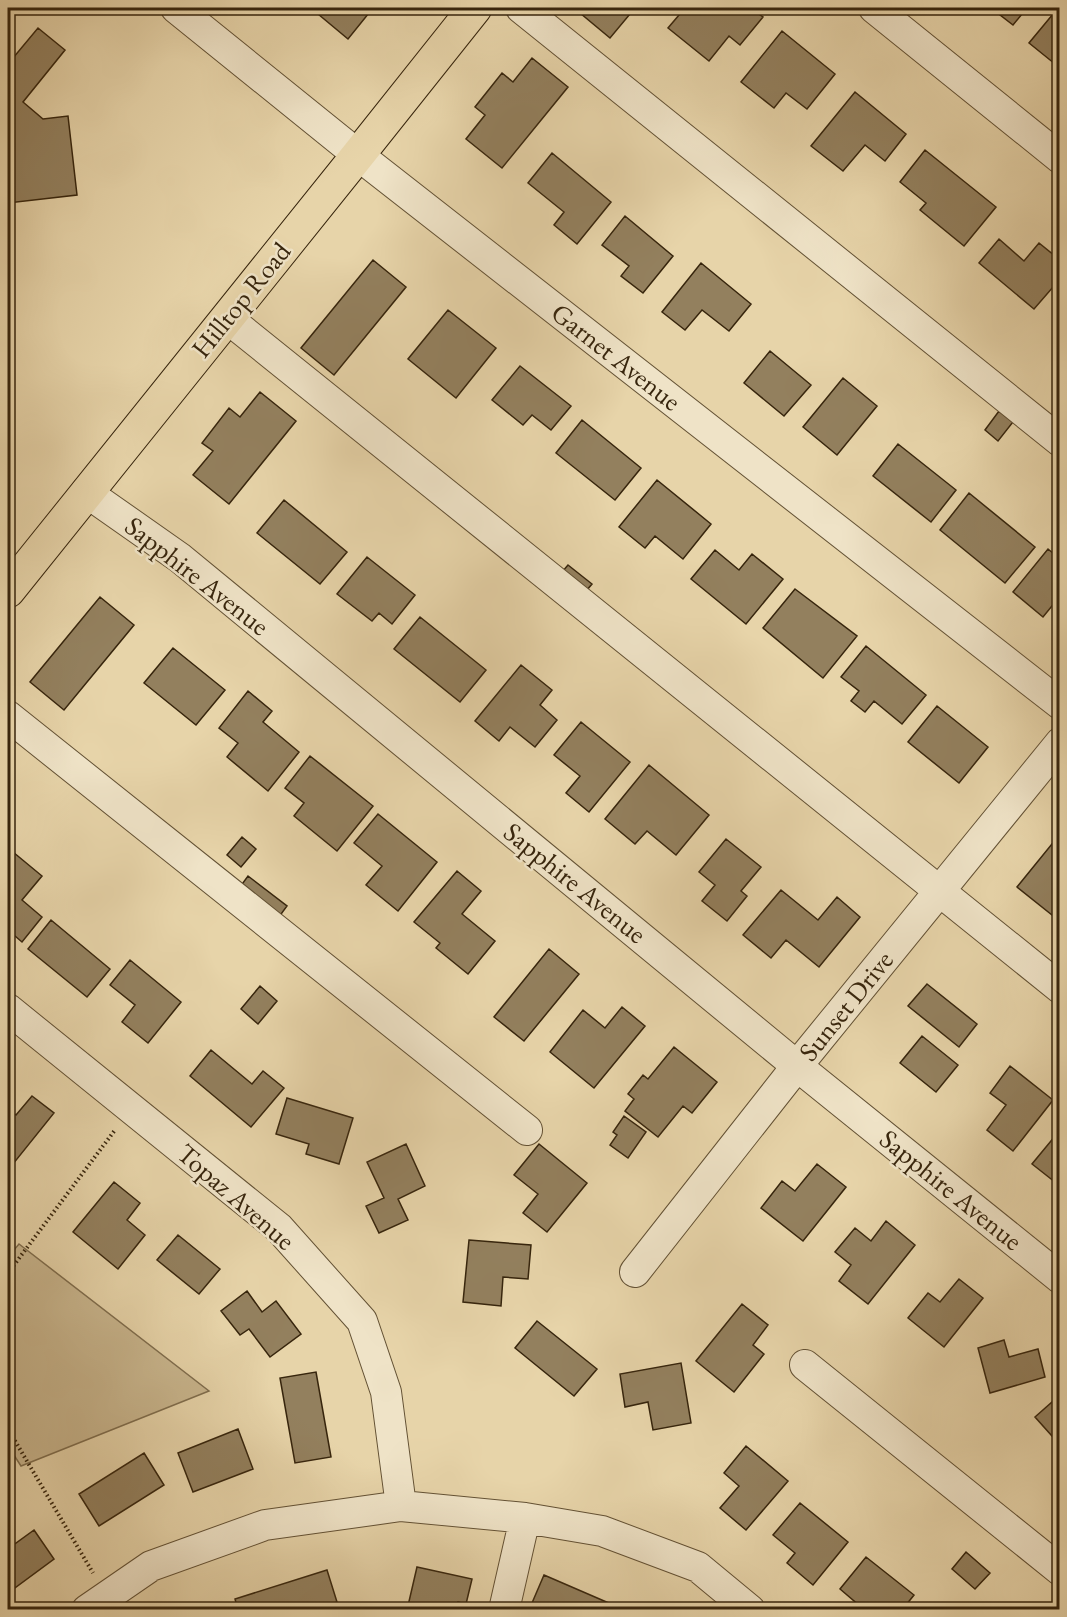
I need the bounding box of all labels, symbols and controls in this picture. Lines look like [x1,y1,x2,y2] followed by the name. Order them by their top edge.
[183,234,298,365] street label: Hilltop Road
[544,295,688,418] street label: Garnet Avenue
[118,508,277,643] street label: Sapphire Avenue
[497,814,654,951] street label: Sapphire Avenue
[791,943,901,1068] street label: Sunset Drive
[873,1121,1030,1258] street label: Sapphire Avenue
[170,1136,303,1258] street label: Topaz Avenue

